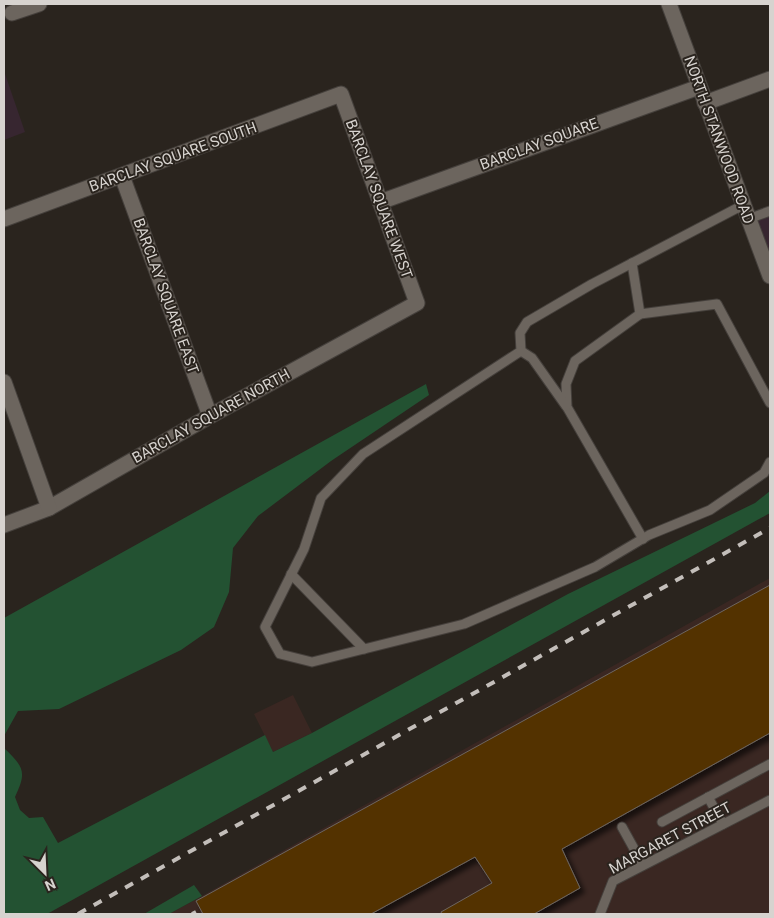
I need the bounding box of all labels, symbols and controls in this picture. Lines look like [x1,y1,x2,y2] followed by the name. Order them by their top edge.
[680,54,758,226] street label: NORTH STANWOOD ROAD
[477,114,601,174] street label: BARCLAY SQUARE
[342,117,416,281] street label: BARCLAY SQUARE WEST
[87,118,259,196] street label: BARCLAY SQUARE SOUTH
[129,216,203,376] street label: BARCLAY SQUARE EAST
[129,365,293,467] street label: BARCLAY SQUARE NORTH
[606,798,734,878] street label: MARGARET STREET
[20,848,70,898] north arrow
[43,876,58,894] text: N

